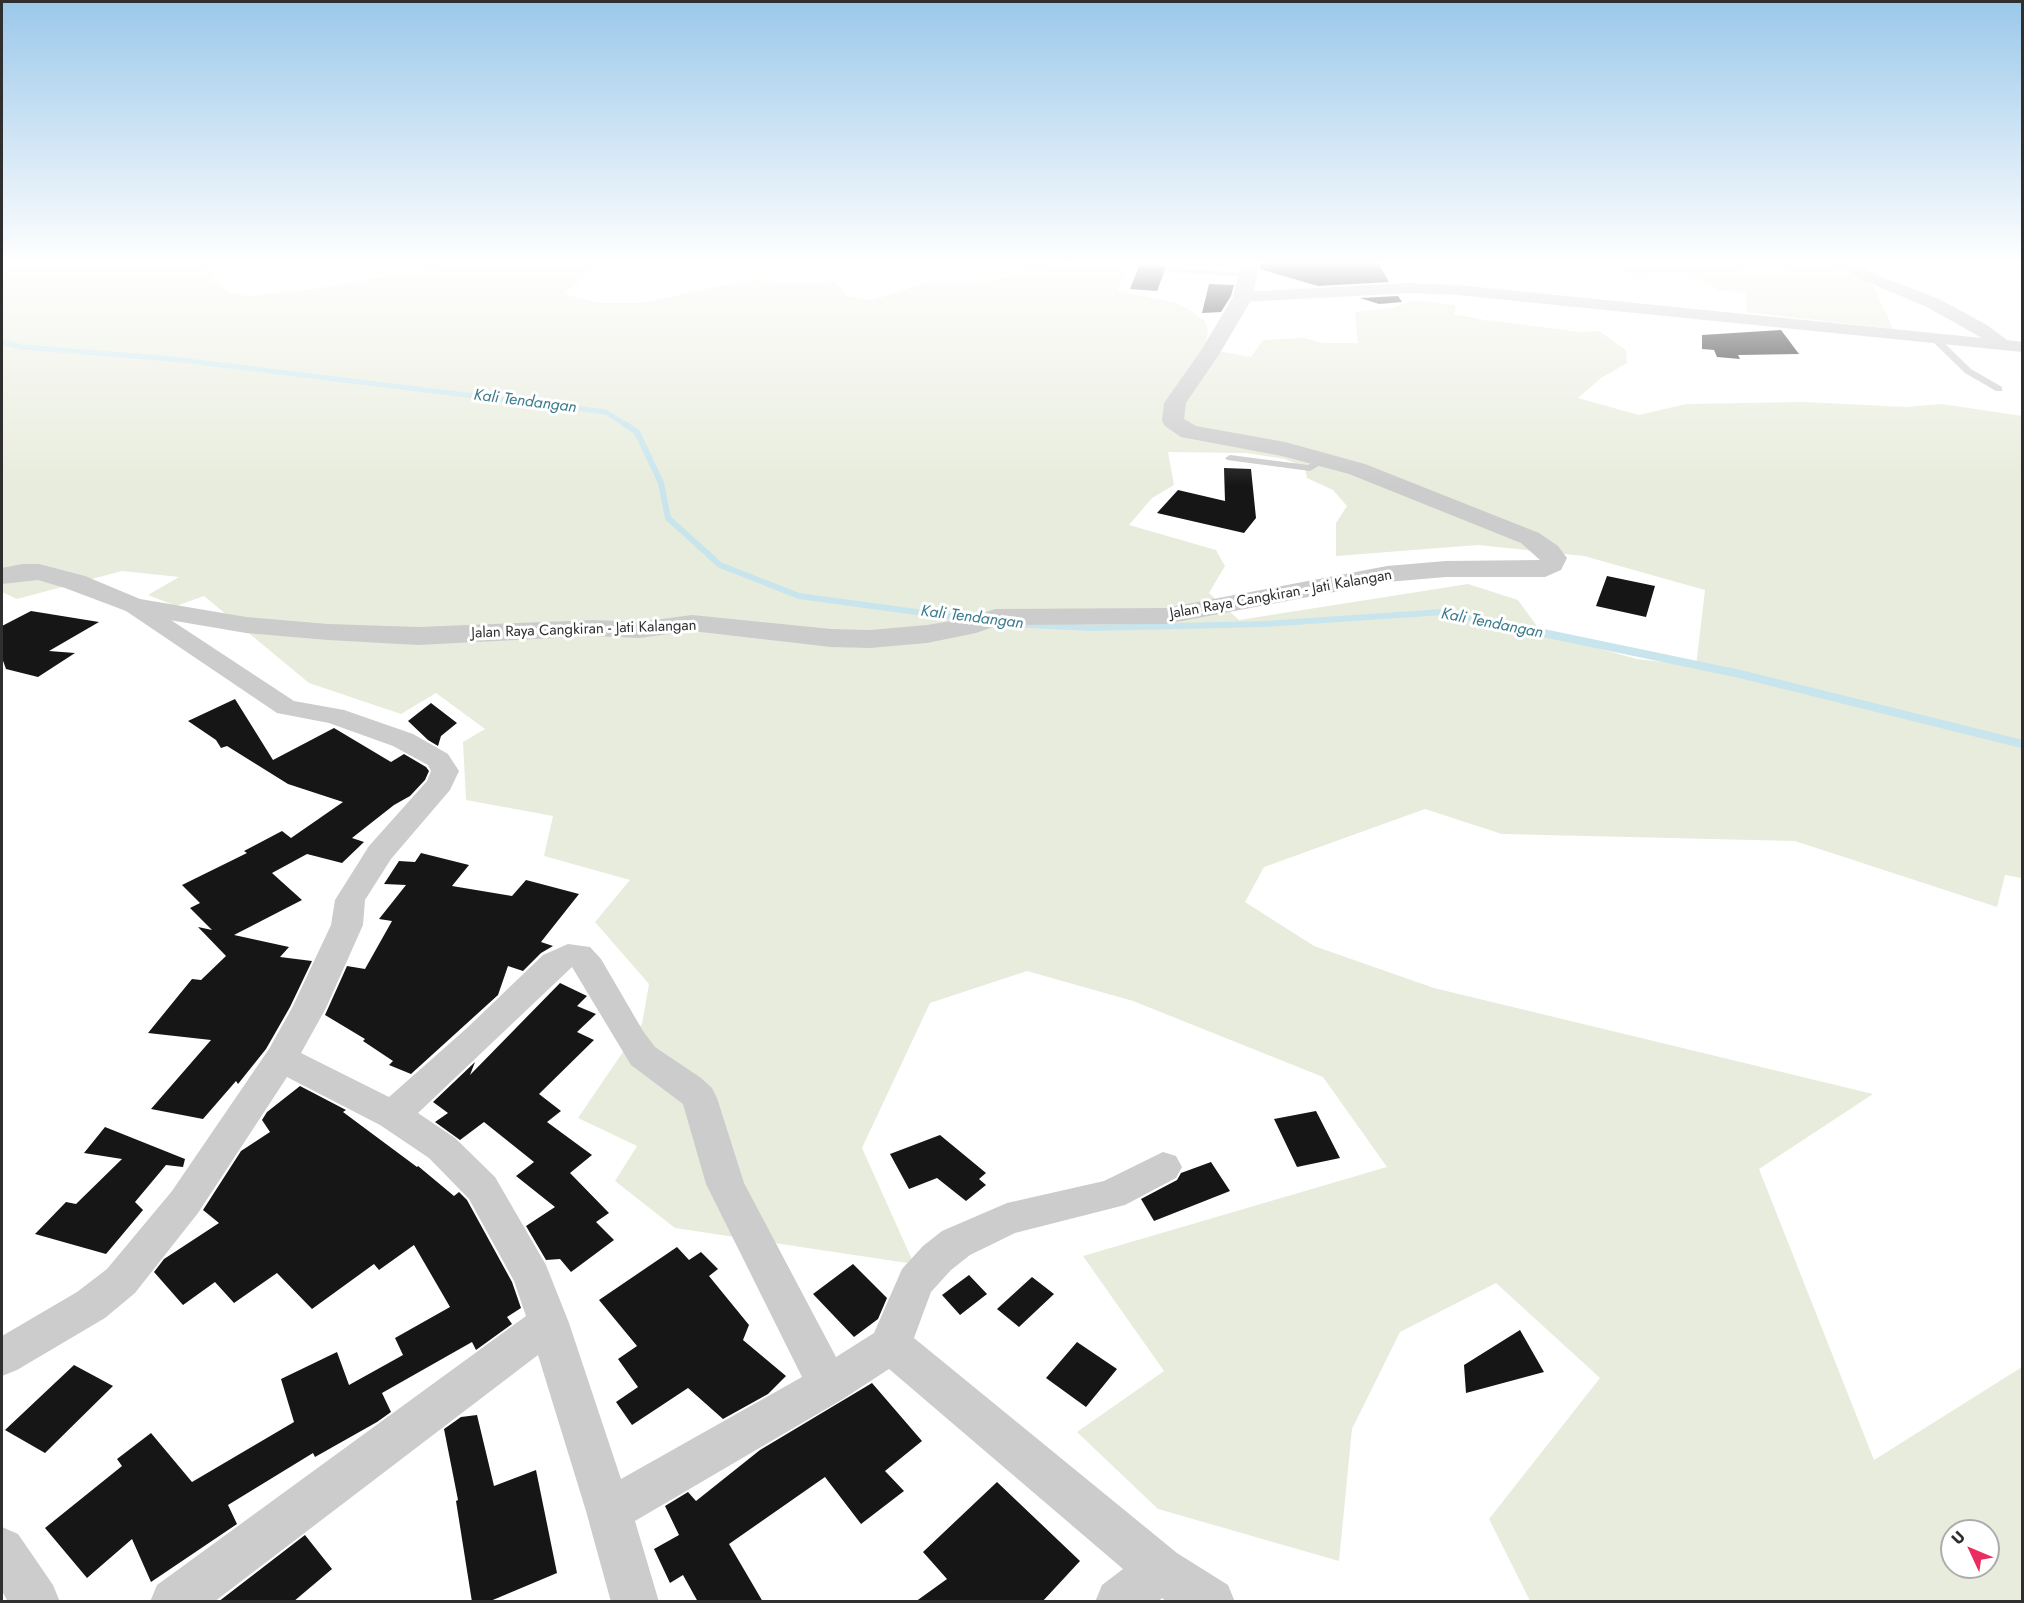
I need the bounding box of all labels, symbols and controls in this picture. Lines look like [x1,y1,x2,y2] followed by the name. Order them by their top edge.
[472,386,578,418] water label: Kali Tendangan
[1169,567,1393,623] street label: Jalan Raya Cangkiran - Jati Kalangan
[919,602,1025,634] water label: Kali Tendangan
[1439,605,1545,643] water label: Kali Tendangan
[471,617,697,643] street label: Jalan Raya Cangkiran - Jati Kalangan
[1940,1519,2000,1579] north arrow
[1946,1526,1970,1550] text: U

